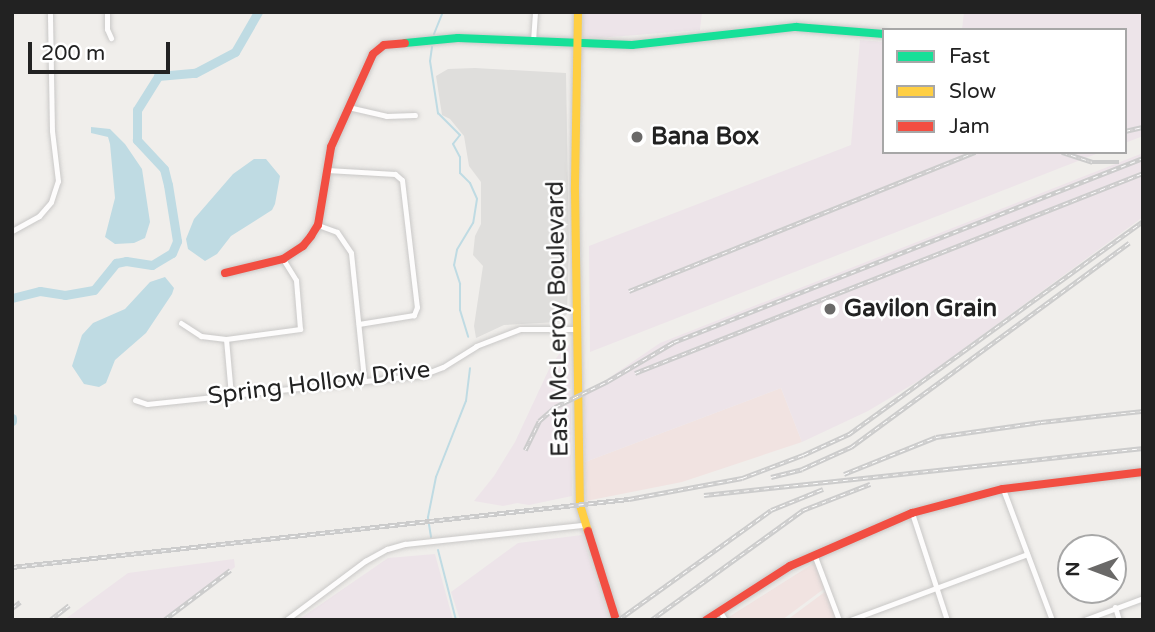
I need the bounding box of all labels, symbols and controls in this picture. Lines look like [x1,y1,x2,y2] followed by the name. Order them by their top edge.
[32,28,173,72] scale bar
[882,28,1127,154] legend
[41,41,105,66] text: 200 m
[949,44,990,69] text: Fast
[949,79,996,104] text: Slow
[949,114,990,139] text: Jam
[651,123,759,151] place label: Bana Box
[629,129,645,145] marker: Bana Box
[541,181,575,457] street label: East McLeroy Boulevard
[844,295,997,323] place label: Gavilon Grain
[822,301,838,317] marker: Gavilon Grain
[206,355,432,411] street label: Spring Hollow Drive
[1057,534,1127,604] north arrow
[1062,561,1084,577] text: N

